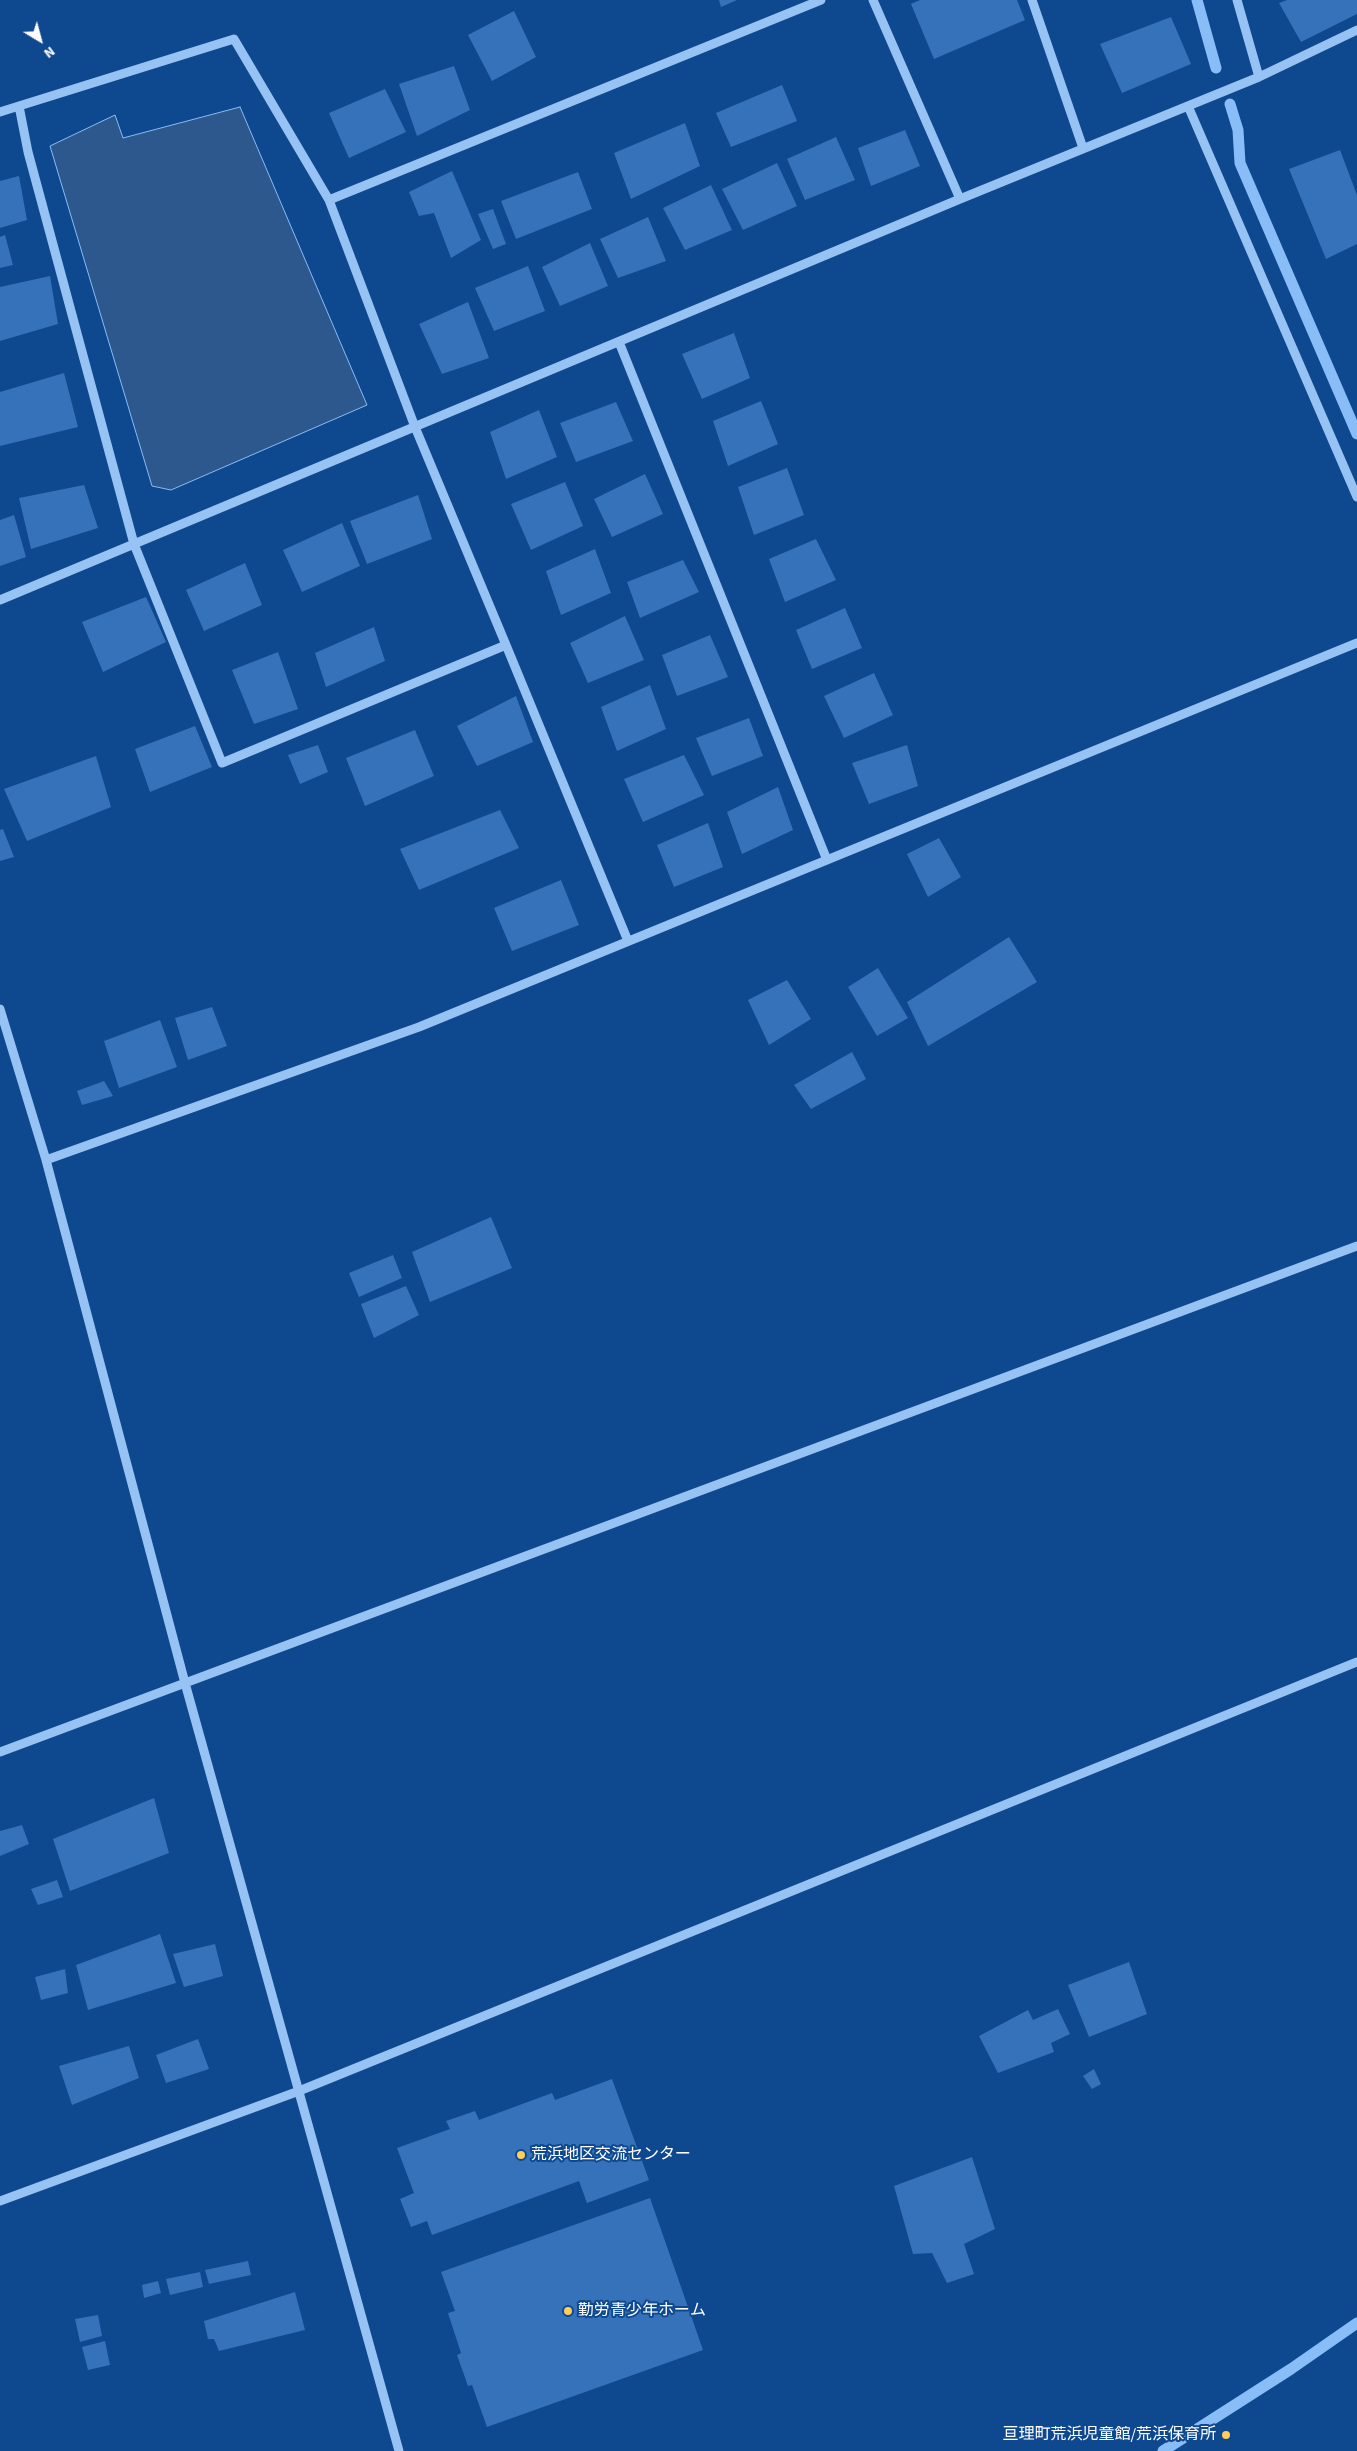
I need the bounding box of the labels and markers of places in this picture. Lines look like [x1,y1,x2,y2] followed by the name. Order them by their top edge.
[531,2145,691,2165] place label: 荒浜地区交流センター
[515,2149,527,2161] marker: 荒浜地区交流センター
[578,2301,706,2321] place label: 勤労青少年ホーム
[562,2305,574,2317] marker: 勤労青少年ホーム
[1002,2425,1216,2445] place label: 亘理町荒浜児童館/荒浜保育所
[1220,2429,1232,2441] marker: 亘理町荒浜児童館/荒浜保育所

